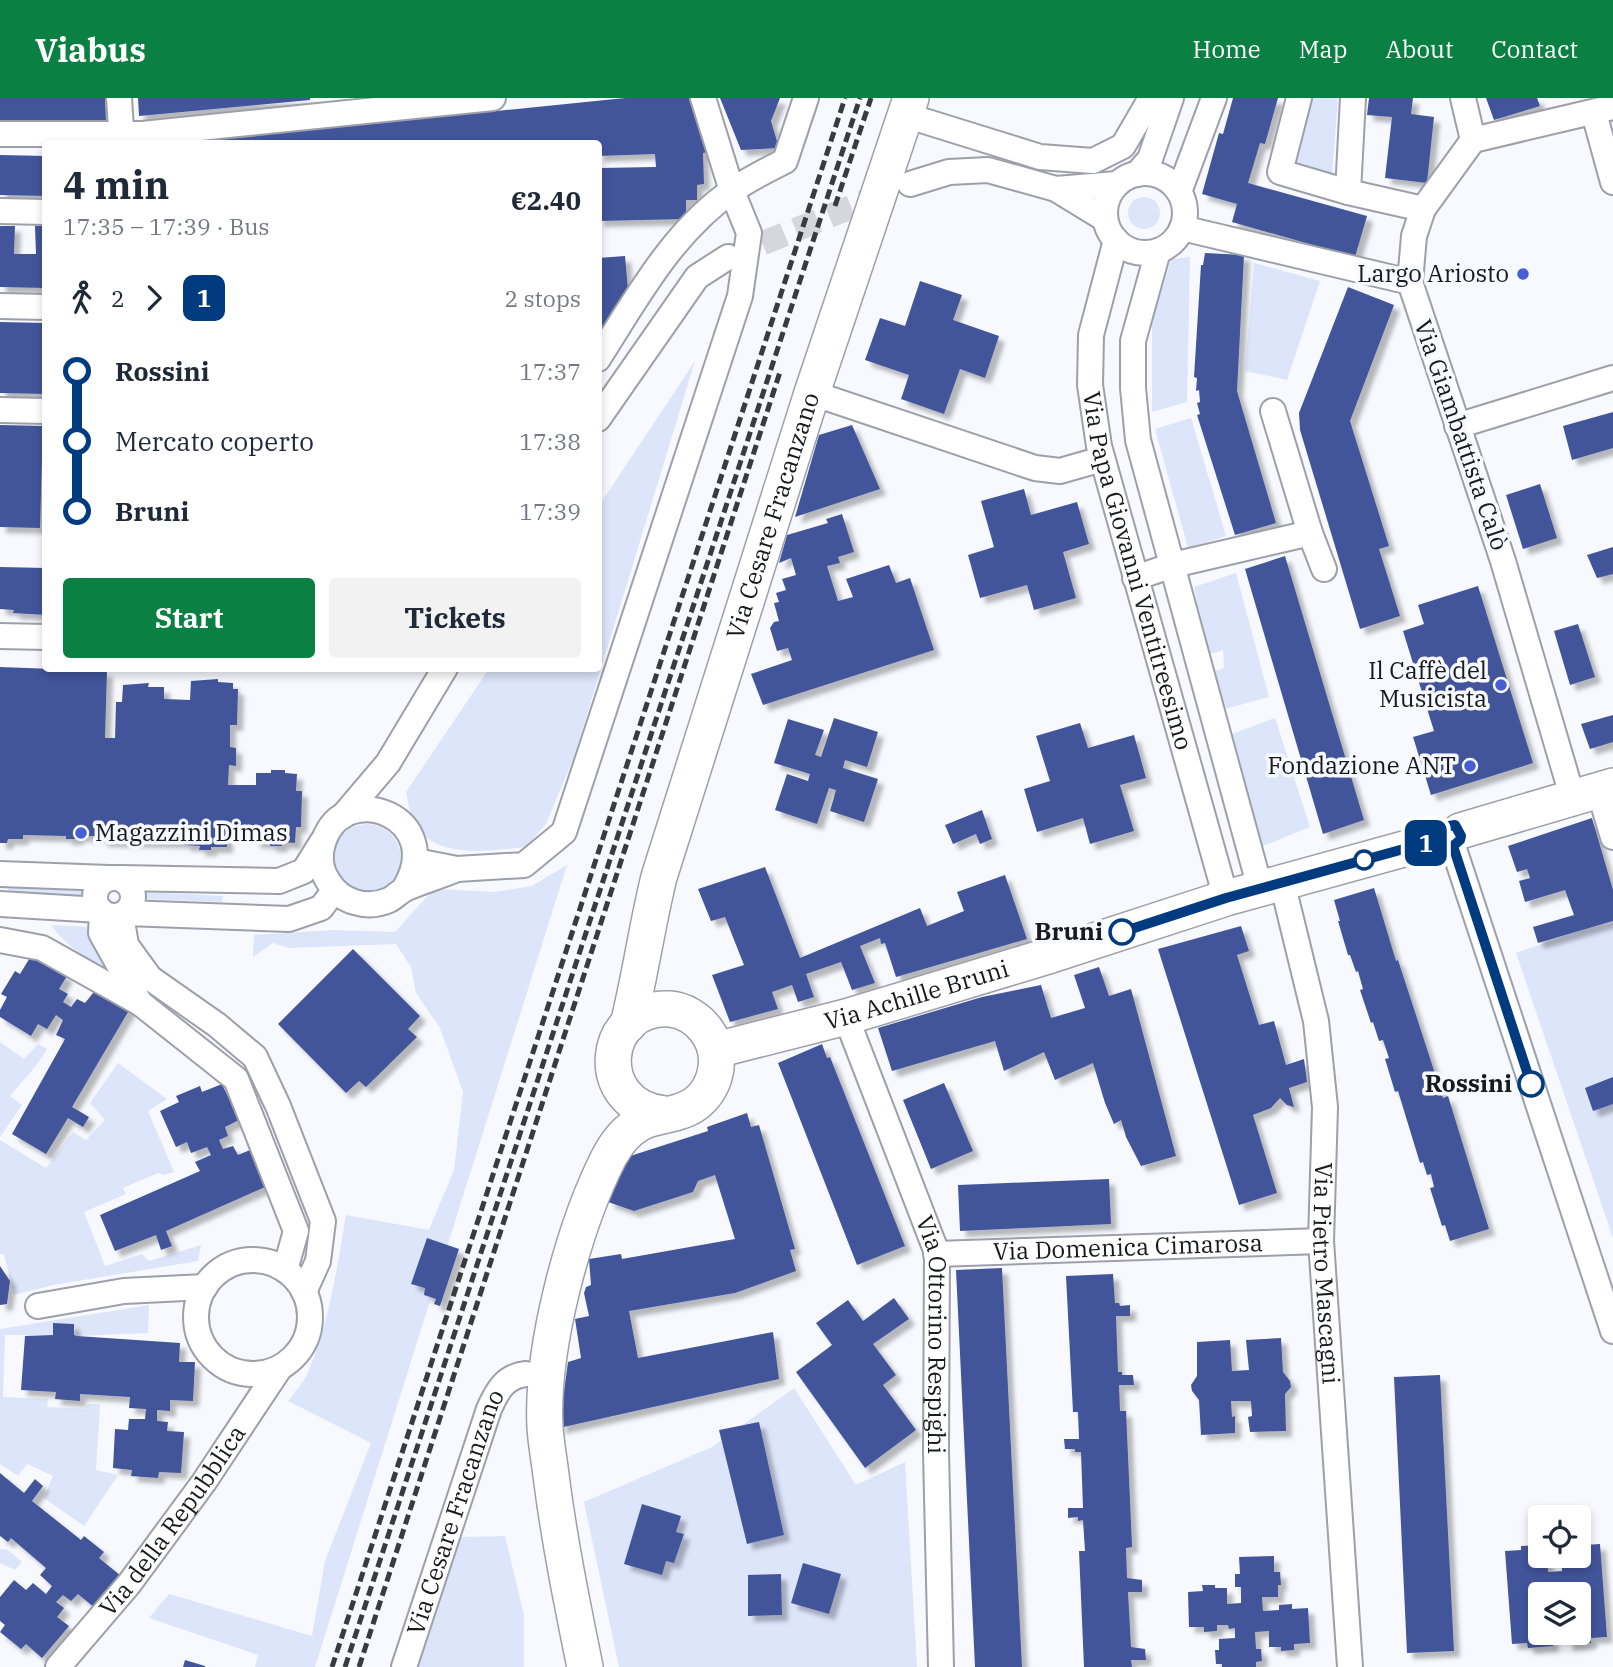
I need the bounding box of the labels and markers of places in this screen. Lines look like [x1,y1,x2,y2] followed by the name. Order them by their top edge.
[1357,257,1509,289] place label: Largo Ariosto
[1515,266,1531,282] marker: Largo Ariosto
[1368,654,1487,714] place label: Il Caffè del Musicista
[1493,677,1509,693] marker: Il Caffè del Musicista
[1268,749,1456,781] place label: Fondazione ANT
[1462,758,1478,774] marker: Fondazione ANT
[95,816,288,848] place label: Magazzini Dimas
[73,825,89,841] marker: Magazzini Dimas
[1354,850,1374,870] unlabelled marker
[1035,915,1103,947] place label: Bruni
[1109,919,1135,945] marker: Bruni
[1425,1067,1512,1099] place label: Rossini
[1518,1071,1544,1097] marker: Rossini

